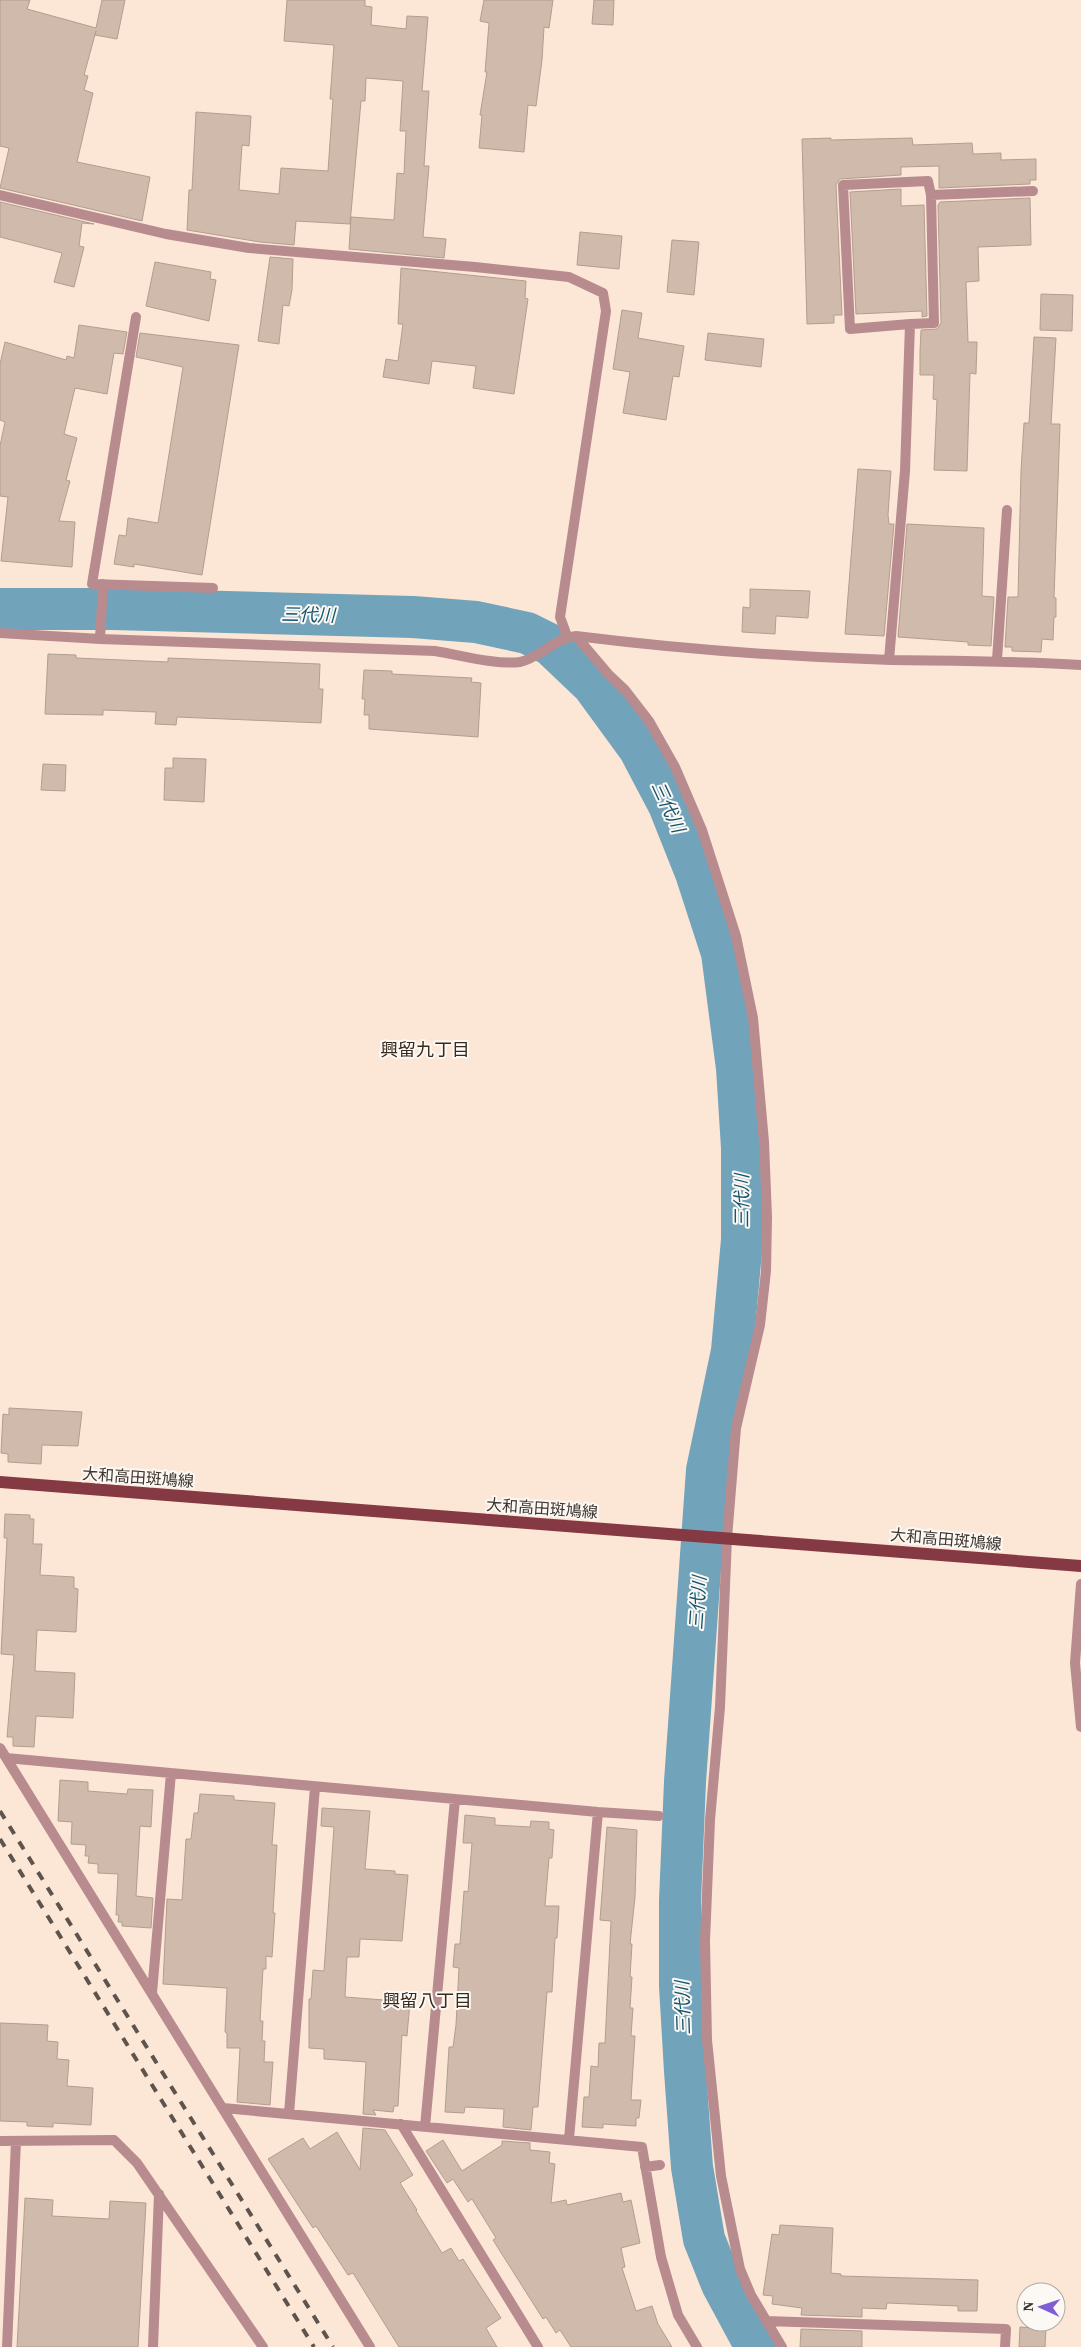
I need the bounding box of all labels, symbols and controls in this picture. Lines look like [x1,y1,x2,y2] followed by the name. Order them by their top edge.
[281,602,337,628] water label: 三代川
[646,777,692,838] water label: 三代川
[380,1037,470,1062] district label: 興留九丁目
[729,1172,754,1228] water label: 三代川
[81,1462,195,1492] street label: 大和高田斑鳩線
[485,1493,599,1523] street label: 大和高田斑鳩線
[889,1523,1003,1555] street label: 大和高田斑鳩線
[683,1573,712,1631] water label: 三代川
[669,1979,696,2035] water label: 三代川
[382,1988,472,2013] district label: 興留八丁目
[1016,2282,1066,2332] north arrow
[1018,2301,1038,2312] text: N

